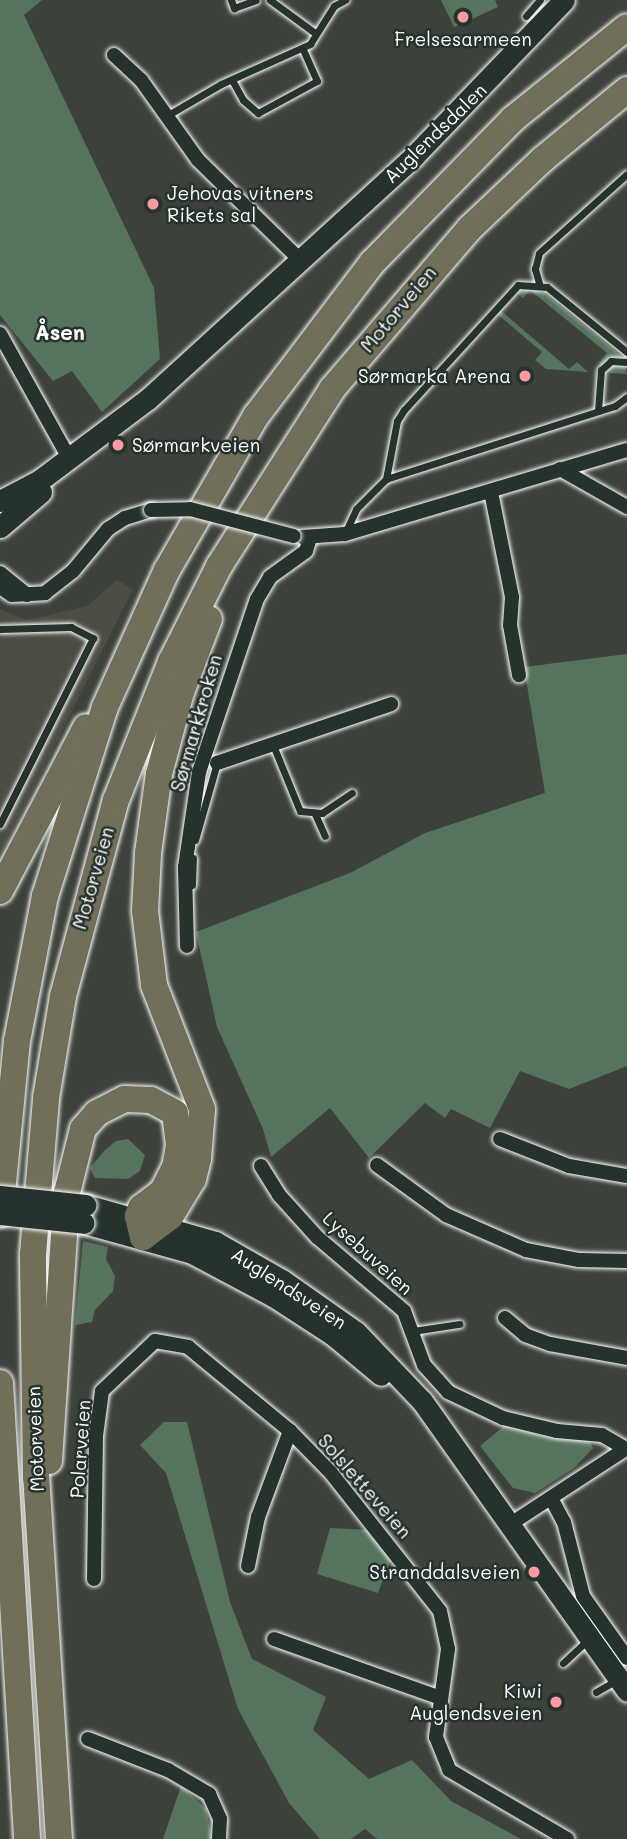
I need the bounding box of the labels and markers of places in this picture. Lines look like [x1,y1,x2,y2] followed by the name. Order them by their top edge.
[455,9,471,25] marker: Frelsesarmeen
[394,28,532,50] place label: Frelsesarmeen
[167,182,314,226] place label: Jehovas vitners Rikets sal
[145,196,161,212] marker: Jehovas vitners Rikets sal
[358,365,511,387] place label: Sørmarka Arena
[517,368,533,384] marker: Sørmarka Arena
[132,434,260,456] place label: Sørmarkveien
[110,437,126,453] marker: Sørmarkveien
[369,1561,520,1583] place label: Stranddalsveien
[526,1564,542,1580] marker: Stranddalsveien
[409,1680,542,1724] place label: Kiwi Auglendsveien
[548,1694,564,1710] marker: Kiwi Auglendsveien

